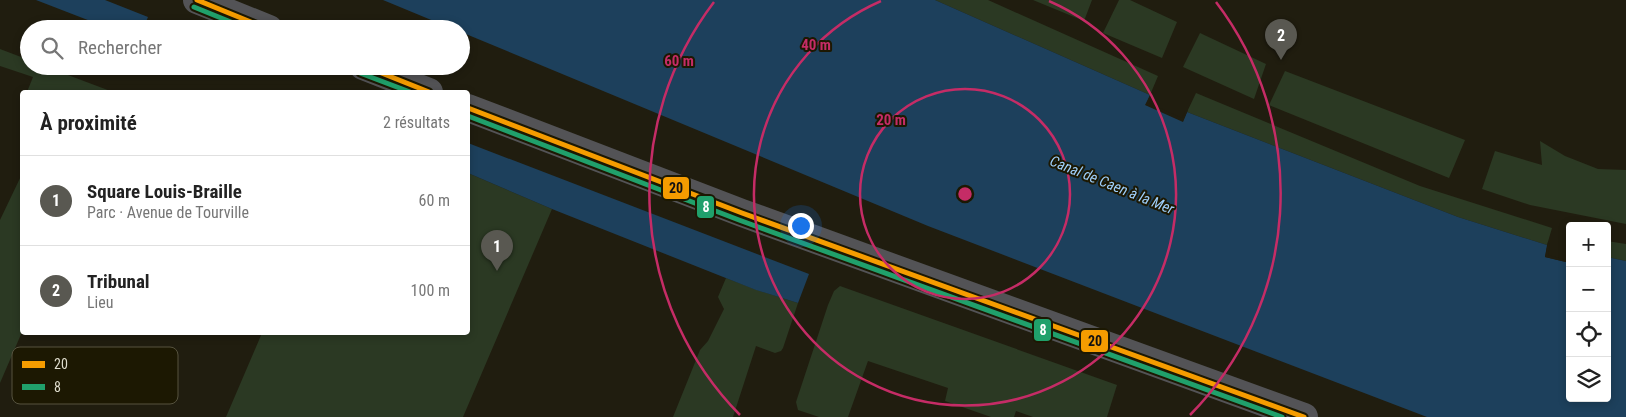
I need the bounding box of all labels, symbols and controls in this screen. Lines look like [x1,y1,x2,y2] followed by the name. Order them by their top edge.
[1265,19,1297,60] pin: 2
[20,20,470,75] search box
[38,34,66,62] icon: search
[78,36,162,59] text: Rechercher
[801,36,831,54] text: 40 m
[664,52,694,70] text: 60 m
[40,111,137,135] text: À proximité
[876,111,906,129] text: 20 m
[383,113,450,132] text: 2 résultats
[1047,152,1177,218] water label: Canal de Caen à la Mer
[662,176,690,200] line badge: 20
[87,180,242,203] text: Square Louis-Braille
[669,180,683,196] text: 20
[956,185,974,203] centre of rings
[52,191,60,210] text: 1
[418,191,450,210] text: 60 m
[696,195,715,219] line badge: 8
[702,199,710,215] text: 8
[87,203,249,222] text: Parc · Avenue de Tourville
[788,213,814,239] your location
[1566,222,1611,402] map controls
[1566,222,1611,267] button: +
[481,230,513,271] pin: 1
[1566,267,1611,312] button: −
[87,270,150,293] text: Tribunal
[52,281,60,300] text: 2
[411,281,450,300] text: 100 m
[87,293,114,312] text: Lieu
[1566,312,1611,357] button: locate
[1033,318,1052,342] line badge: 8
[1039,322,1047,338] text: 8
[1080,329,1109,353] line badge: 20
[1088,333,1102,349] text: 20
[12,347,178,404] legend
[54,356,68,372] text: 20
[1566,357,1611,402] button: layers
[54,379,61,395] text: 8

